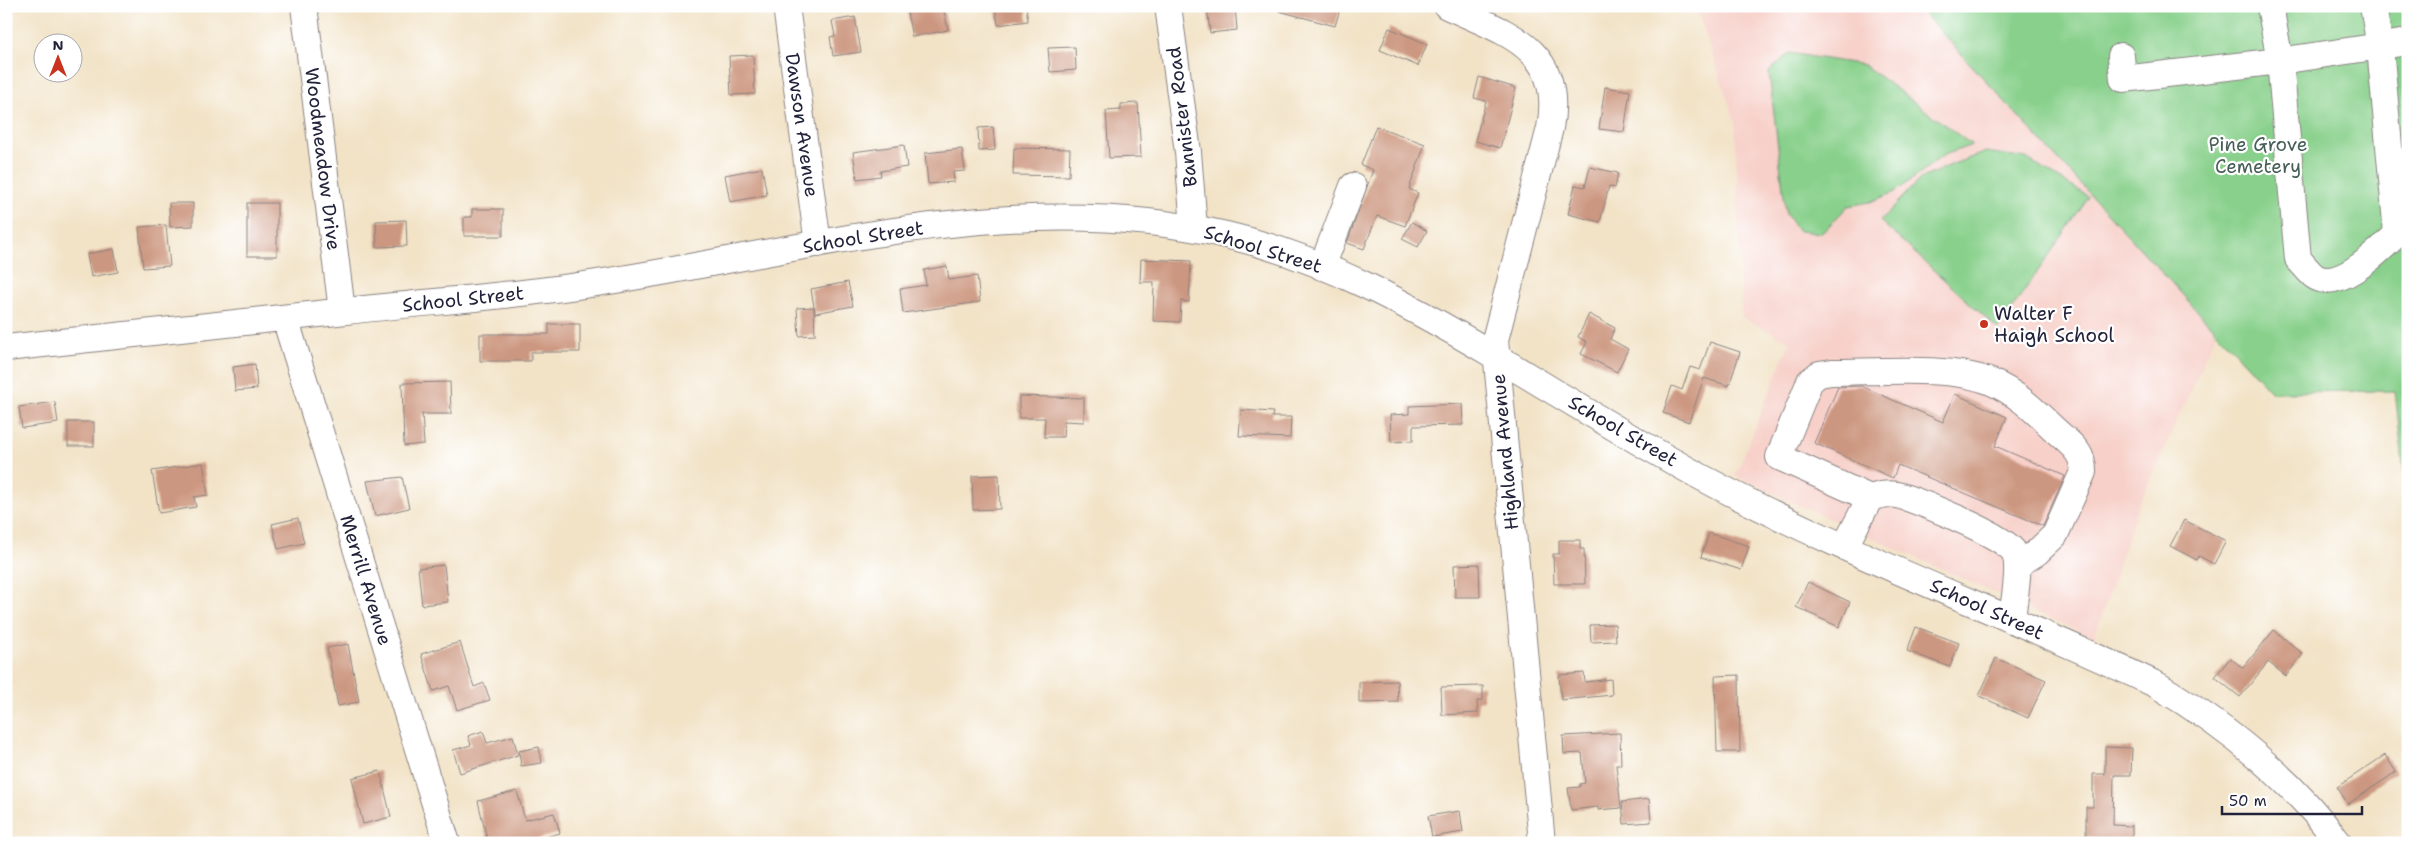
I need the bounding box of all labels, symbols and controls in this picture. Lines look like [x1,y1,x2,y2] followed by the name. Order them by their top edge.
[32,32,82,82] north arrow
[52,36,64,54] text: N
[1161,45,1203,189] street label: Bannister Road
[780,51,824,199] street label: Dawson Avenue
[299,66,347,252] street label: Woodmeadow Drive
[2208,132,2308,179] park label: Pine Grove Cemetery
[801,215,925,259] street label: School Street
[1201,219,1325,279] street label: School Street
[401,280,525,318] street label: School Street
[1994,301,2115,348] place label: Walter F Haigh School
[1978,318,1990,330] marker: Walter F Haigh School
[1486,373,1524,531] street label: Highland Avenue
[1564,390,1682,472] street label: School Street
[334,512,398,648] street label: Merrill Avenue
[1926,573,2048,645] street label: School Street
[2222,784,2362,816] scale bar
[2229,791,2267,811] text: 50 m

